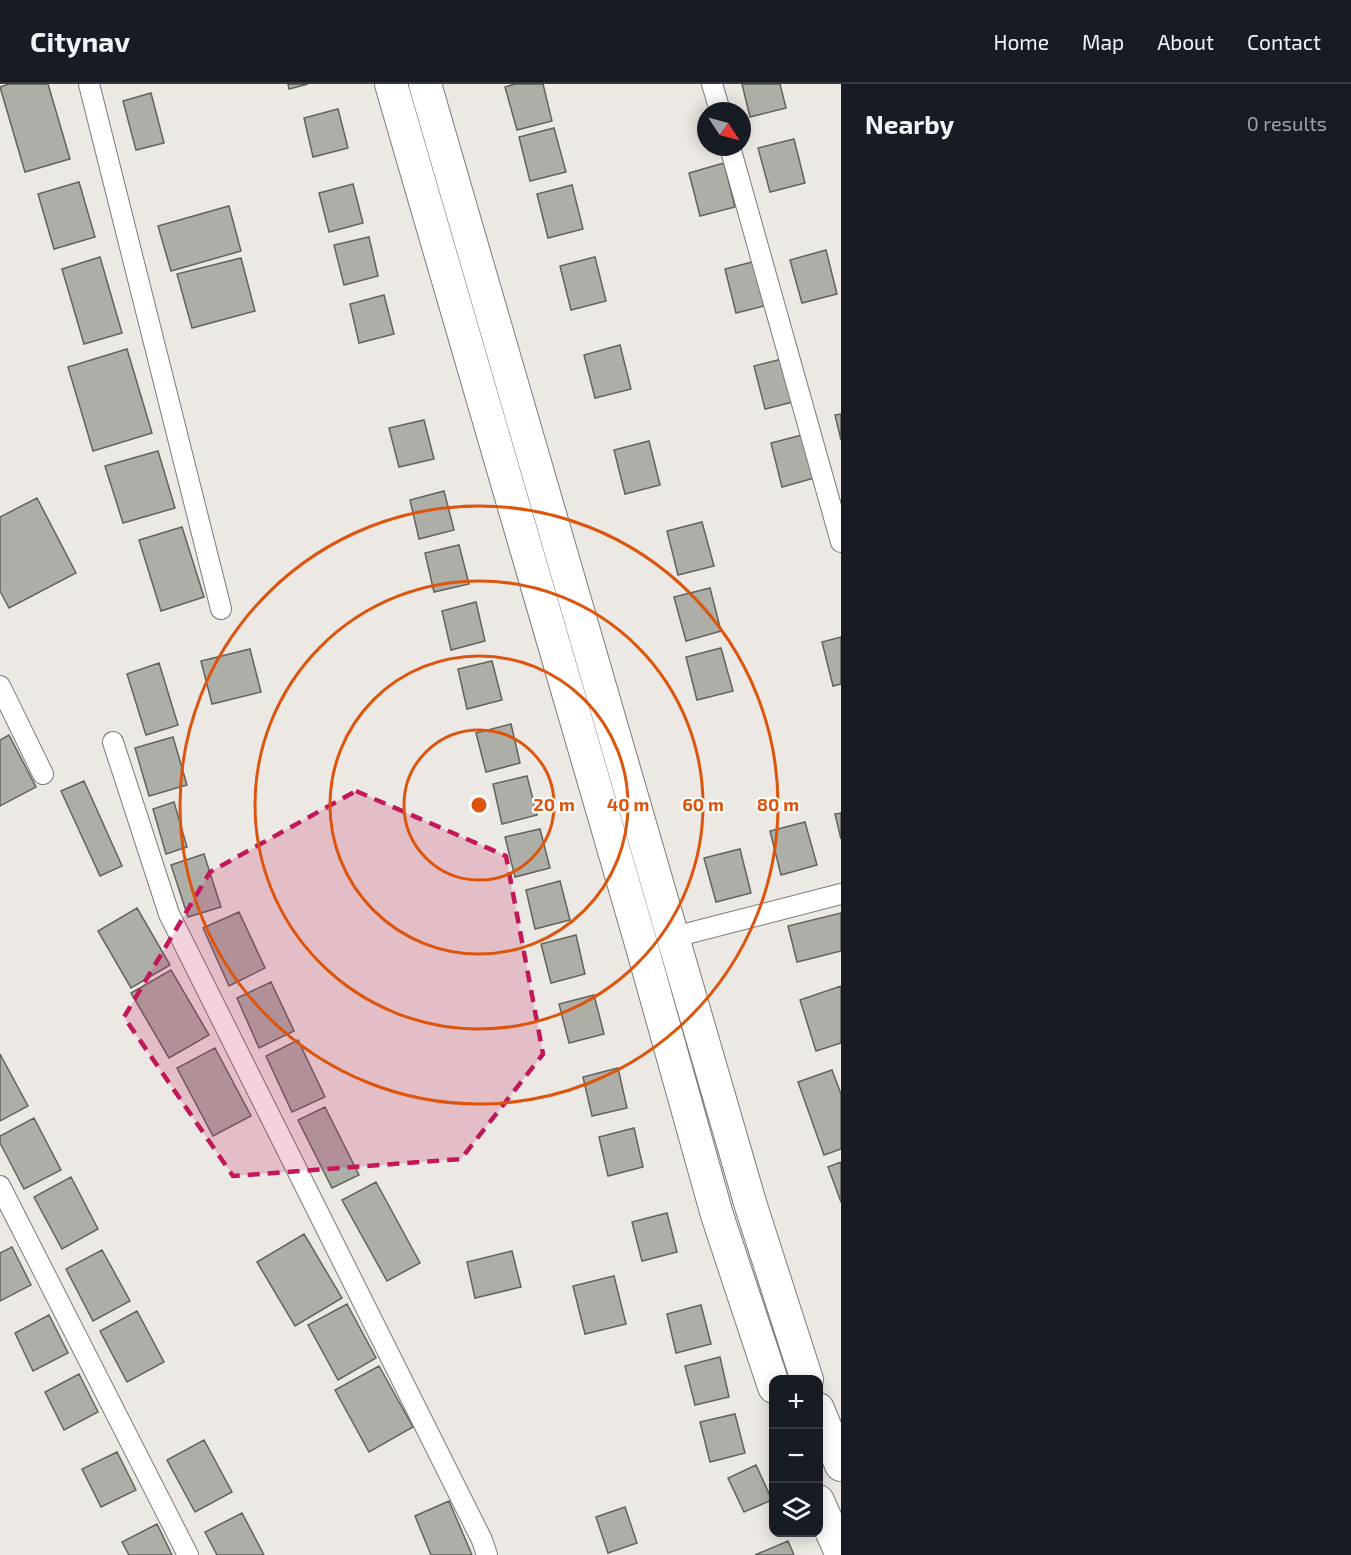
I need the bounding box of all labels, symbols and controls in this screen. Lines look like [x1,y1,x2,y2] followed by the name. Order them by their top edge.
[30,24,130,58] text: Citynav
[993,29,1049,54] text: Home
[1082,29,1124,54] text: Map
[1157,29,1214,54] text: About
[1247,29,1321,54] text: Contact
[697,102,751,156] north arrow
[865,108,954,139] text: Nearby
[1247,111,1327,135] text: 0 results
[533,793,575,815] text: 20 m
[607,793,649,815] text: 40 m
[682,793,724,815] text: 60 m
[757,793,799,815] text: 80 m
[469,795,489,815] centre of rings
[769,1375,823,1537] map controls
[769,1375,823,1429] button: +
[769,1429,823,1483] button: −
[769,1483,823,1537] button: layers

